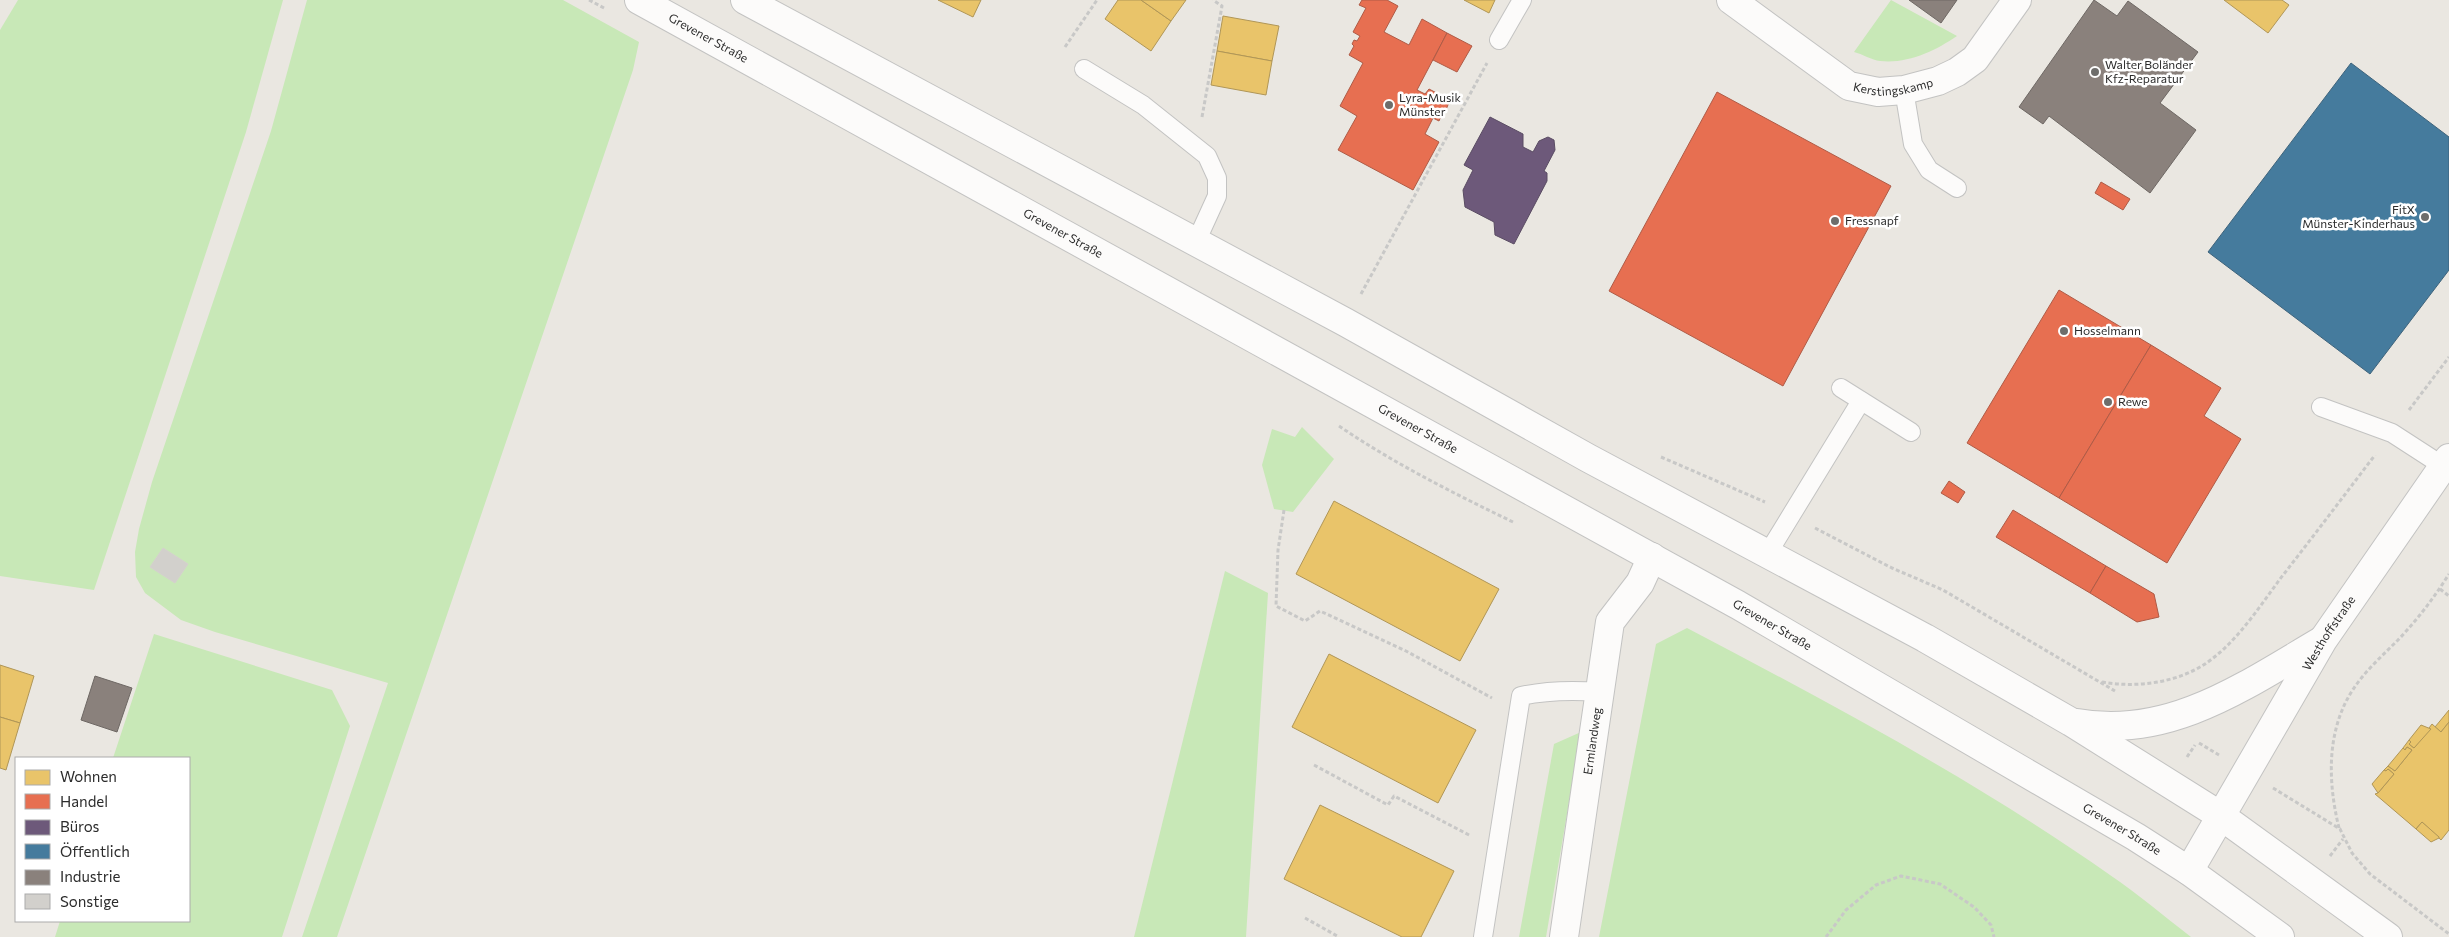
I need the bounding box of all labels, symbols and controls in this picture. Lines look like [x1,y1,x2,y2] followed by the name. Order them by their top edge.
[666,10,751,65] street label: Grevener Straße
[2105,57,2194,85] place label: Walter Boländer Kfz-Reparatur
[2089,66,2101,78] marker: Walter Boländer Kfz-Reparatur
[1852,75,1934,98] street label: Kerstingskamp
[1399,90,1461,118] place label: Lyra-Musik Münster
[1383,99,1395,111] marker: Lyra-Musik Münster
[2302,202,2415,230] place label: FitX Münster-Kinderhaus
[1021,205,1106,260] street label: Grevener Straße
[2419,211,2431,223] marker: FitX Münster-Kinderhaus
[1845,213,1899,227] place label: Fressnapf
[1829,215,1841,227] marker: Fressnapf
[2074,323,2141,337] place label: Hosselmann
[2058,325,2070,337] marker: Hosselmann
[2118,394,2148,408] place label: Rewe
[2102,396,2114,408] marker: Rewe
[1376,400,1460,455] street label: Grevener Straße
[2299,593,2358,673] street label: Westhoffstraße
[1731,596,1814,652] street label: Grevener Straße
[1580,706,1604,776] street label: Ermlandweg
[15,757,190,922] legend
[60,767,117,785] text: Wohnen
[60,792,108,810] text: Handel
[2081,800,2164,857] street label: Grevener Straße
[60,817,100,835] text: Büros
[60,842,130,860] text: Öffentlich
[60,867,121,885] text: Industrie
[60,892,119,910] text: Sonstige

